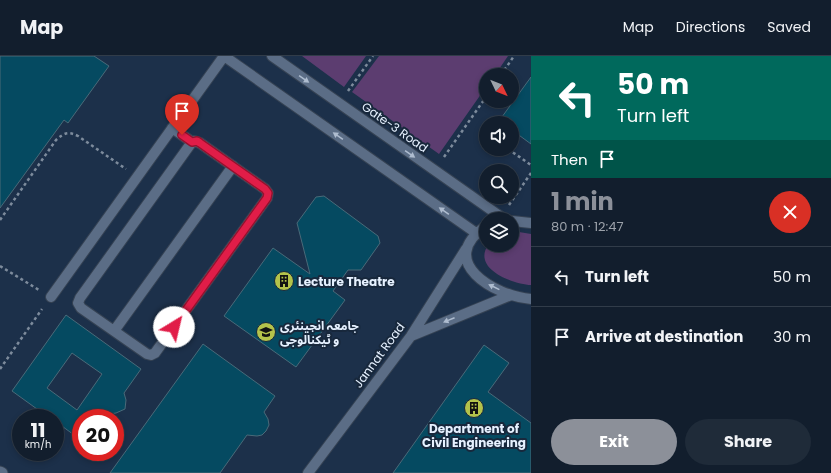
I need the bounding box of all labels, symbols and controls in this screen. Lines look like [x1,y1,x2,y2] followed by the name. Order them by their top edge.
[20,14,63,41] text: Map
[623,17,654,37] text: Map
[676,17,745,37] text: Directions
[767,17,811,37] text: Saved
[617,65,689,104] text: 50 m
[479,68,519,108] north arrow
[479,68,519,252] map controls
[551,72,603,124] icon: left
[299,75,310,83] one-way arrow
[165,94,199,135] pin
[358,98,432,156] street label: Gate-3 Road
[171,100,193,122] icon: arrive
[617,103,689,128] text: Turn left
[479,116,519,156] button: sound
[332,132,343,140] one-way arrow
[596,148,618,170] icon: arrive
[551,149,588,170] text: Then
[405,150,416,158] one-way arrow
[479,164,519,204] button: search
[551,185,614,218] text: 1 min
[769,191,811,233] button: close
[439,207,449,215] one-way arrow
[479,212,519,252] button: layers
[551,217,624,236] text: 80 m · 12:47
[551,266,573,288] icon: left
[585,266,649,287] text: Turn left
[773,266,811,287] text: 50 m
[273,270,295,292] building icon: Lecture Theatre
[298,273,395,290] place label: Lecture Theatre
[488,284,500,290] one-way arrow
[153,306,195,348] position arrow
[280,317,359,348] place label: جامعہ انجینئری و ٹیکنالوجی
[444,317,455,323] one-way arrow
[350,319,408,391] street label: Jannat Road
[255,321,277,343] school or university icon: جامعہ انجینئری و ٹیکنالوجی
[551,326,573,348] icon: arrive
[585,326,743,347] text: Arrive at destination
[773,326,811,347] text: 30 m
[463,397,485,419] building icon: Department of Civil Engineering
[72,409,124,461] speed limit sign: 20
[30,416,46,444] text: 11
[551,419,677,465] button: Exit
[685,419,811,465] button: Share
[422,420,526,451] place label: Department of Civil Engineering
[25,437,51,452] text: km/h

